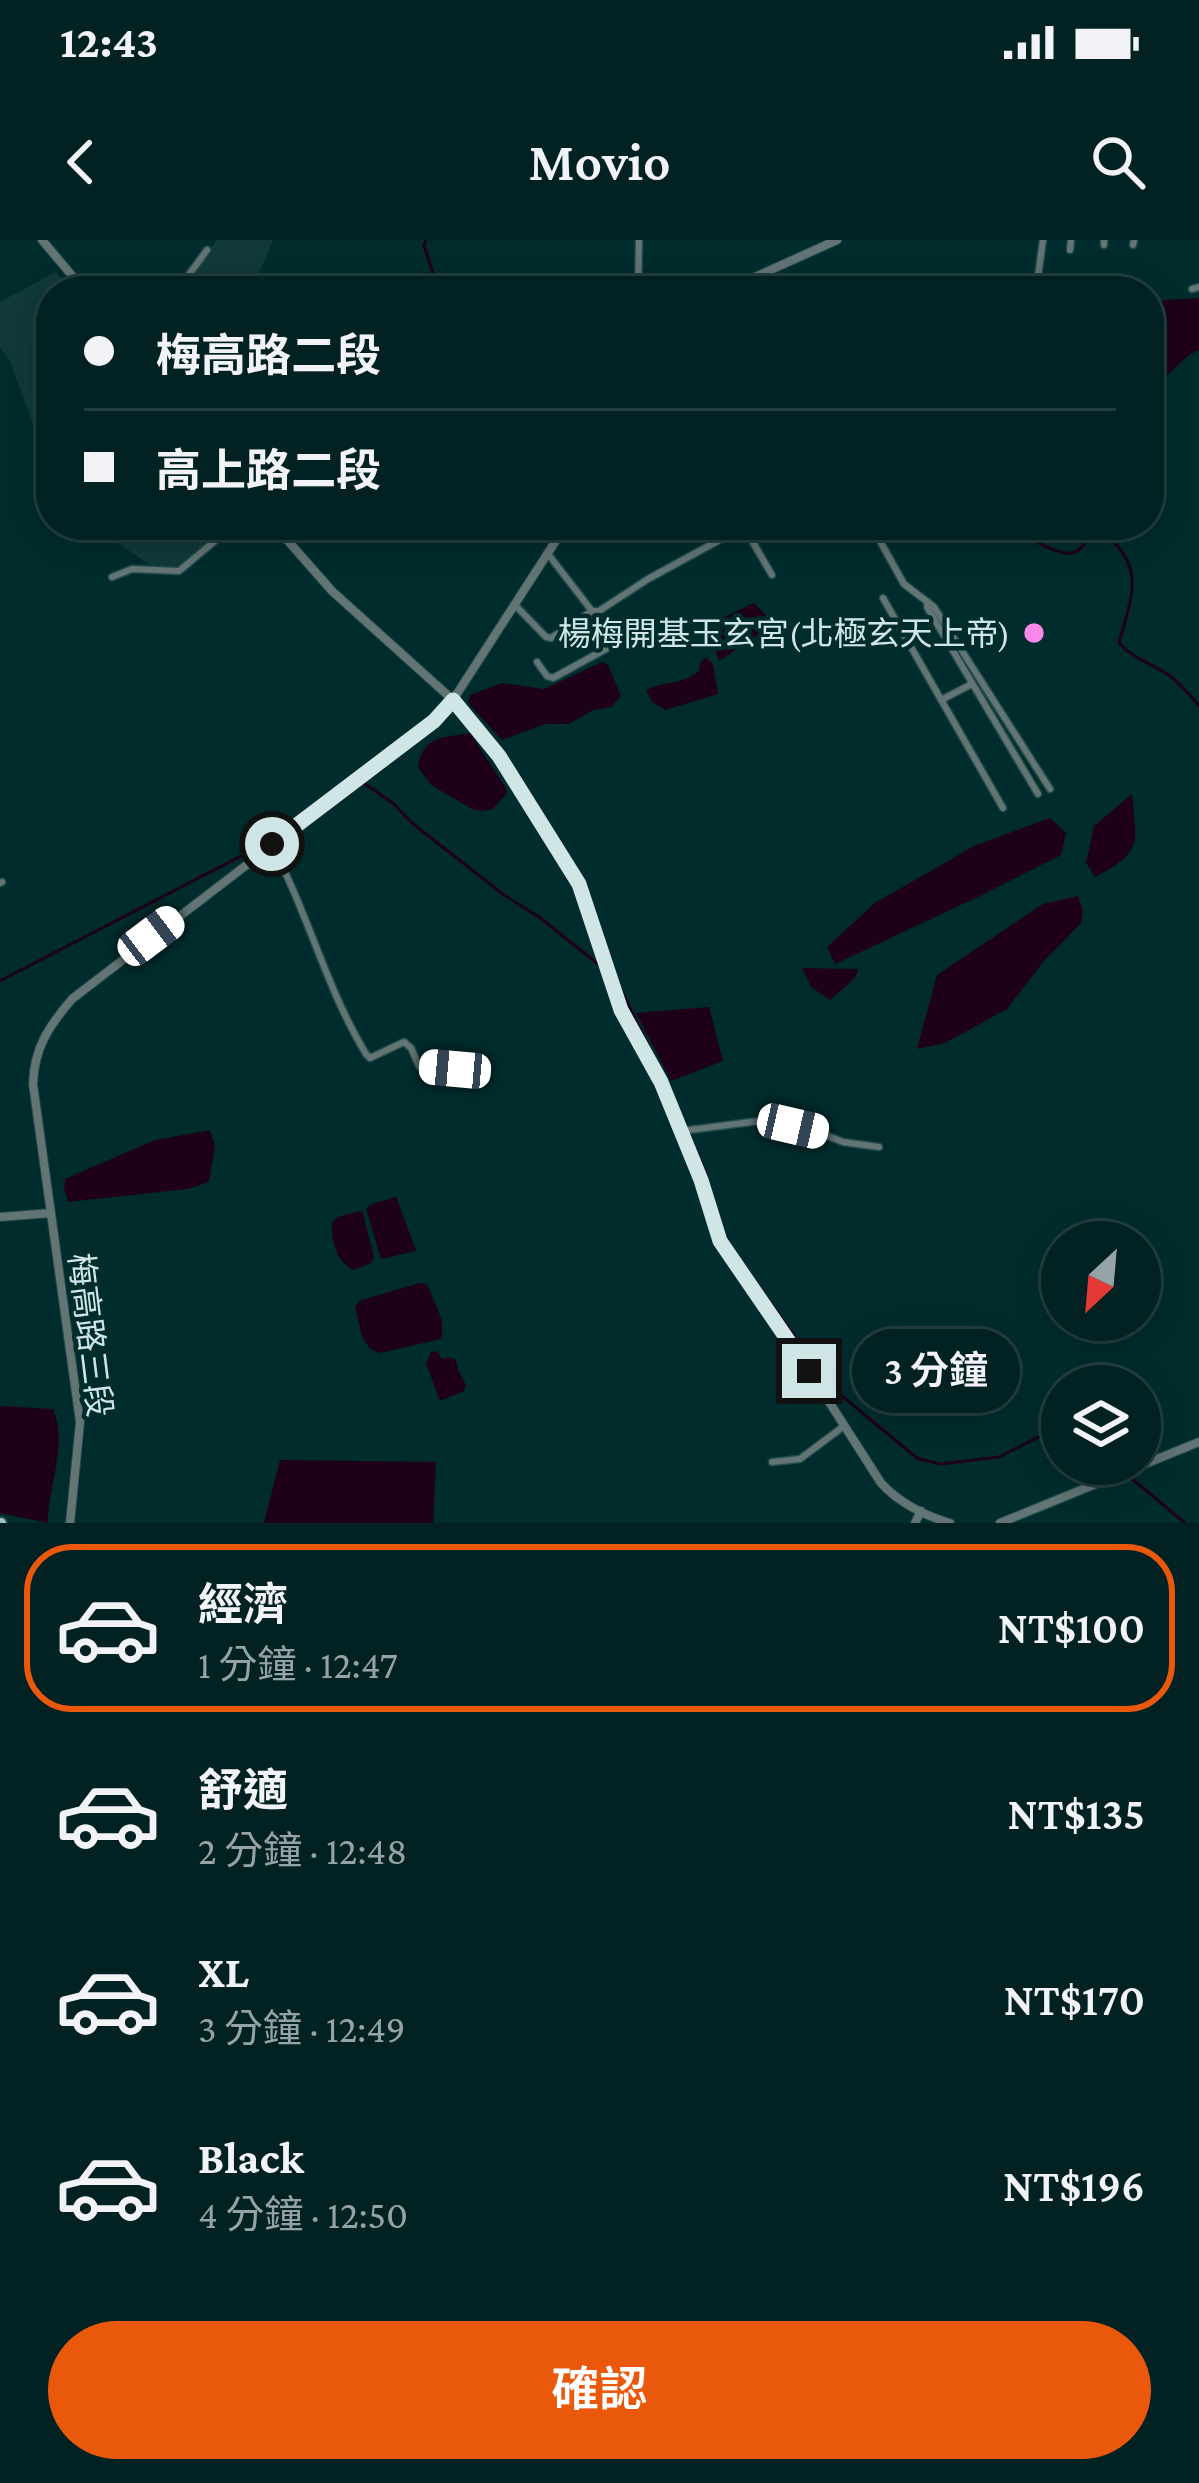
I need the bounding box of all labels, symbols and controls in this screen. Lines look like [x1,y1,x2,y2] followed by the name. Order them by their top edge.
[60,17,158,67] text: 12:43
[48,129,114,195] icon: back
[1085,129,1151,195] icon: search
[528,132,671,192] text: Movio
[156,331,381,381] text: 梅高路二段
[156,446,381,496] text: 高上路二段
[558,615,1010,653] place label: 楊梅開基玉玄宮(北極玄天上帝)
[1021,620,1047,646] marker: 楊梅開基玉玄宮(北極玄天上帝)
[245,817,299,871] route start
[111,900,191,972] car
[418,1048,492,1090] car
[754,1100,832,1152] car
[1041,1221,1161,1341] north arrow
[1041,1221,1161,1485] map controls
[62,1251,119,1419] street label: 梅高路三段
[851,1329,1019,1413] callout: 3 分鐘
[782,1344,836,1398] route end
[884,1349,988,1392] text: 3 分鐘
[1041,1365,1161,1485] button: layers
[54,1574,162,1682] icon: car
[198,1580,288,1630] text: 經濟
[998,1603,1145,1653] text: NT$100
[198,1643,398,1686] text: 1 分鐘 · 12:47
[54,1760,162,1868] icon: car
[198,1766,288,1816] text: 舒適
[1008,1789,1145,1839] text: NT$135
[198,1829,407,1872] text: 2 分鐘 · 12:48
[54,1946,162,2054] icon: car
[198,1947,249,1997] text: XL
[1004,1975,1145,2025] text: NT$170
[198,2007,406,2050] text: 3 分鐘 · 12:49
[54,2132,162,2240] icon: car
[198,2133,304,2183] text: Black
[1003,2161,1145,2211] text: NT$196
[198,2193,408,2236] text: 4 分鐘 · 12:50
[48,2321,1151,2459] button: 確認

